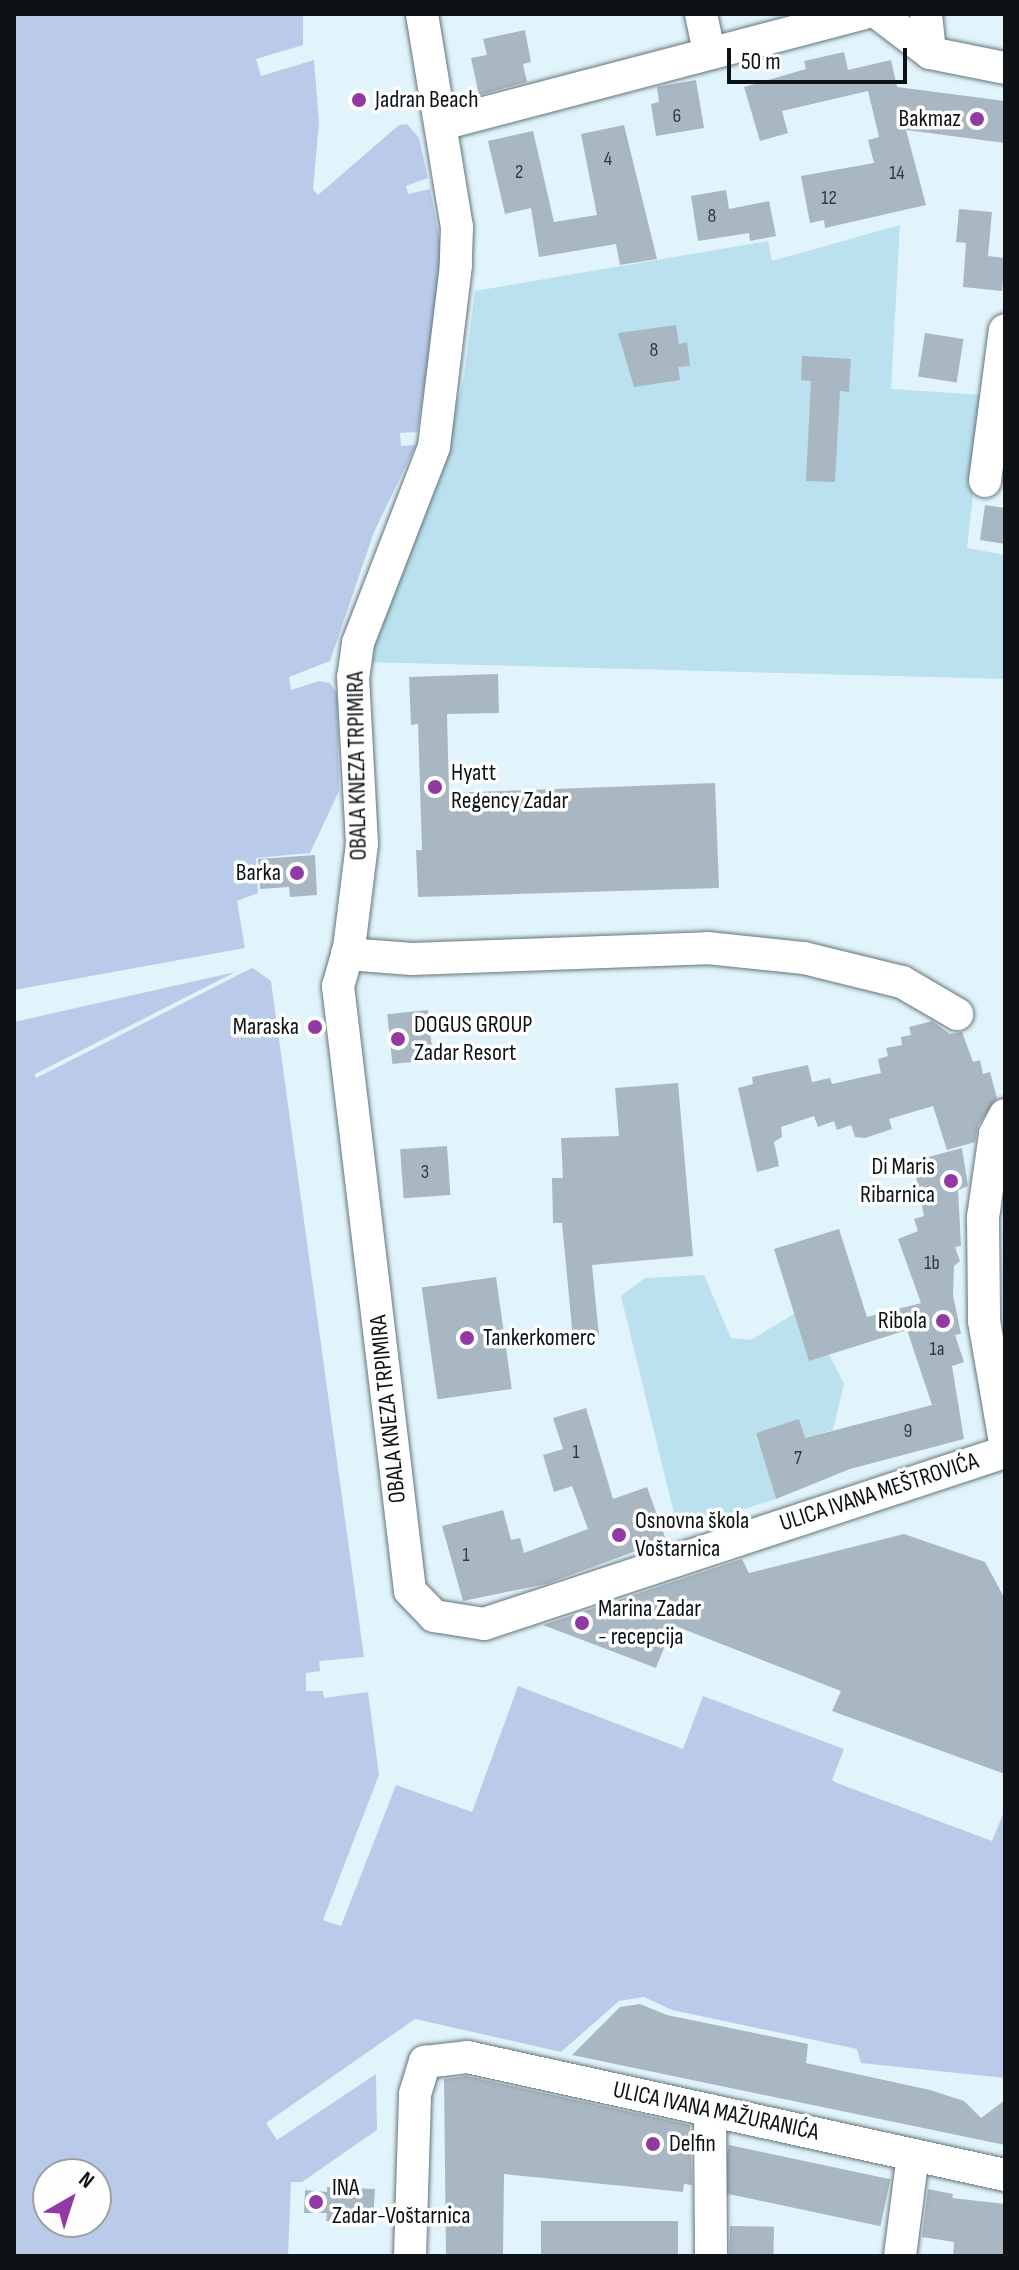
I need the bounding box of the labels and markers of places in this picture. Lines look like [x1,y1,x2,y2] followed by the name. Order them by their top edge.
[375,86,478,114] place label: Jadran Beach
[350,91,368,109] marker: Jadran Beach
[899,105,961,133] place label: Bakmaz
[968,110,986,128] marker: Bakmaz
[451,759,568,815] place label: Hyatt Regency Zadar
[426,778,444,796] marker: Hyatt Regency Zadar
[236,859,281,887] place label: Barka
[288,864,306,882] marker: Barka
[414,1011,532,1067] place label: DOGUS GROUP Zadar Resort
[233,1013,299,1041] place label: Maraska
[306,1018,324,1036] marker: Maraska
[389,1030,407,1048] marker: DOGUS GROUP Zadar Resort
[860,1153,935,1209] place label: Di Maris Ribarnica
[942,1172,960,1190] marker: Di Maris Ribarnica
[878,1307,927,1335] place label: Ribola
[934,1312,952,1330] marker: Ribola
[483,1324,596,1352] place label: Tankerkomerc
[458,1329,476,1347] marker: Tankerkomerc
[635,1507,749,1563] place label: Osnovna škola Voštarnica
[610,1526,628,1544] marker: Osnovna škola Voštarnica
[598,1595,701,1651] place label: Marina Zadar - recepcija
[573,1614,591,1632] marker: Marina Zadar - recepcija
[669,2130,716,2158] place label: Delfin
[644,2135,662,2153] marker: Delfin
[332,2174,470,2230] place label: INA Zadar-Voštarnica
[307,2193,325,2211] marker: INA Zadar-Voštarnica

